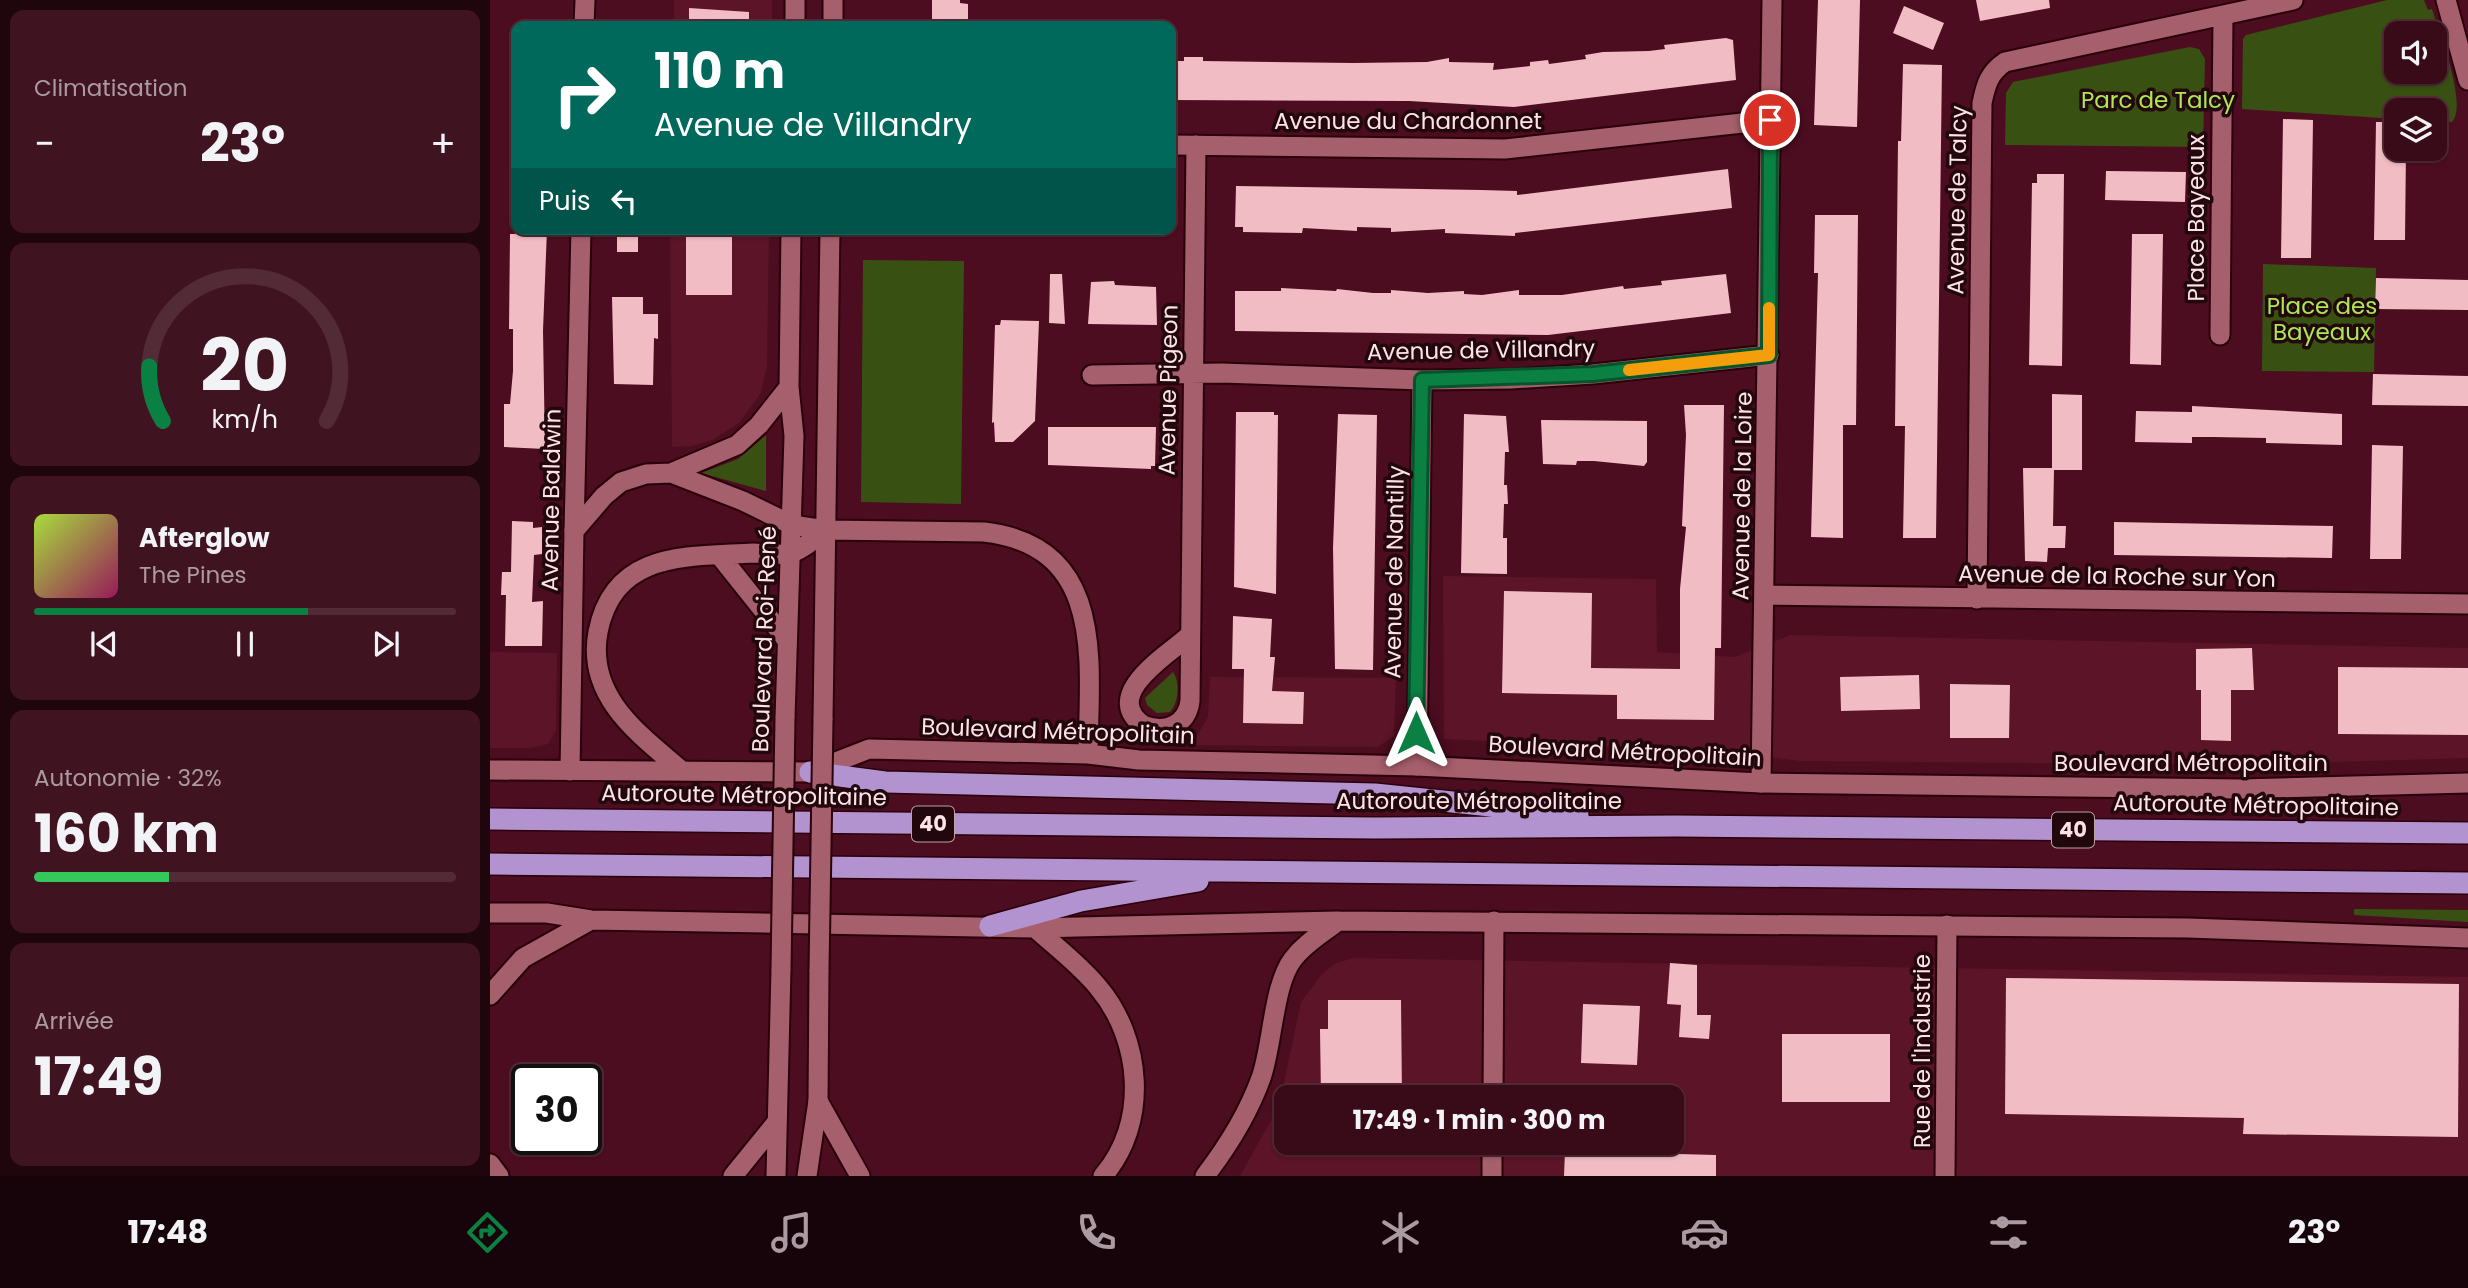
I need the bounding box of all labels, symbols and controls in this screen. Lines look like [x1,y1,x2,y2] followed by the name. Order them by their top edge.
[2384,21,2447,161] map controls
[2384,21,2447,84] button: sound
[654,37,785,105] text: 110 m
[539,49,630,140] icon: right
[34,72,187,104] text: Climatisation
[2081,84,2235,116] park label: Parc de Talcy
[1740,90,1800,150] pin
[2384,98,2447,161] button: layers
[1751,101,1789,139] icon: arrive
[654,102,972,147] text: Avenue de Villandry
[1274,105,1542,137] street label: Avenue du Chardonnet
[1939,105,1975,295] street label: Avenue de Talcy
[200,107,285,180] text: 23°
[34,117,55,170] text: −
[430,117,456,170] text: +
[2180,134,2212,302] street label: Place Bayeaux
[605,182,643,220] icon: left
[539,183,591,219] text: Puis
[2267,290,2377,348] park label: Place des Bayeaux
[1151,304,1185,476] street label: Avenue Pigeon
[200,315,290,416] text: 20
[1367,332,1595,368] street label: Avenue de Villandry
[1724,391,1760,601] street label: Avenue de la Loire
[212,402,278,437] text: km/h
[533,408,569,592] street label: Avenue Baldwin
[1376,465,1412,679] street label: Avenue de Nantilly
[139,520,270,556] text: Afterglow
[744,525,784,753] street label: Boulevard Roi-René
[1958,557,2276,595] street label: Avenue de la Roche sur Yon
[139,559,247,591] text: The Pines
[85,625,123,663] icon: previous
[226,625,264,663] icon: pause
[367,625,405,663] icon: next
[1379,696,1453,770] position arrow
[921,710,1195,752] street label: Boulevard Métropolitain
[1487,728,1763,774] street label: Boulevard Métropolitain
[2054,747,2328,779] street label: Boulevard Métropolitain
[34,762,222,794] text: Autonomie · 32%
[601,777,887,813] street label: Autoroute Métropolitaine
[1336,785,1622,817] street label: Autoroute Métropolitaine
[2113,787,2399,823] street label: Autoroute Métropolitaine
[34,797,219,870] text: 160 km
[912,806,954,842] road number: 40
[2052,812,2094,848] road number: 40
[1906,954,1938,1148] street label: Rue de l'Industrie
[34,1005,114,1037] text: Arrivée
[34,1040,163,1113] text: 17:49
[511,1064,602,1155] speed limit sign: 30
[1353,1102,1605,1138] text: 17:49 · 1 min · 300 m
[463,1208,512,1257] icon: directions
[767,1208,816,1257] icon: music
[1072,1208,1121,1257] icon: phone
[1376,1208,1425,1257] icon: climate
[1680,1208,1729,1257] icon: car
[1984,1208,2033,1257] icon: filters
[128,1209,208,1254] text: 17:48
[2288,1209,2340,1254] text: 23°

